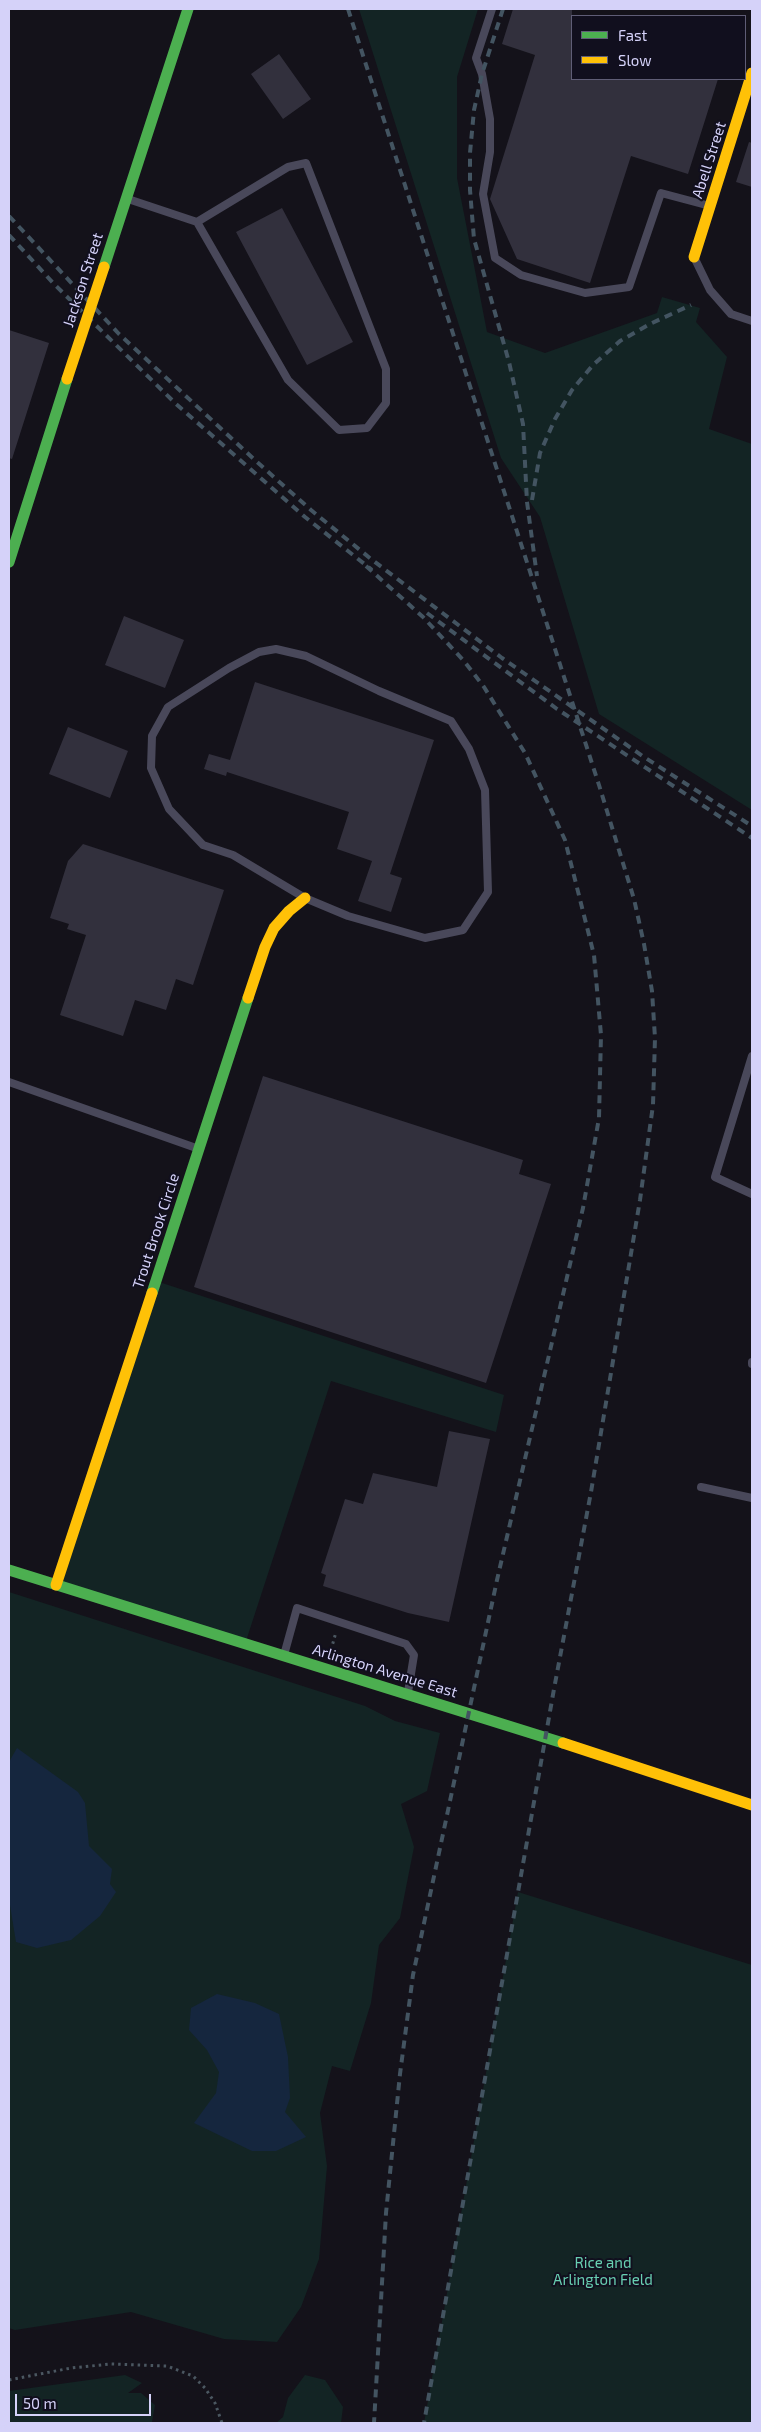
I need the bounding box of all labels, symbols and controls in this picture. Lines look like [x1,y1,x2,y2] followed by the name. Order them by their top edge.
[571,15,746,80] legend
[618,26,647,44] text: Fast
[618,51,652,69] text: Slow
[688,119,730,201] street label: Abell Street
[59,231,107,329] street label: Jackson Street
[129,1171,183,1291] street label: Trout Brook Circle
[310,1640,460,1702] street label: Arlington Avenue East
[553,2254,653,2289] park label: Rice and Arlington Field
[18,2384,154,2416] scale bar
[23,2394,57,2412] text: 50 m

